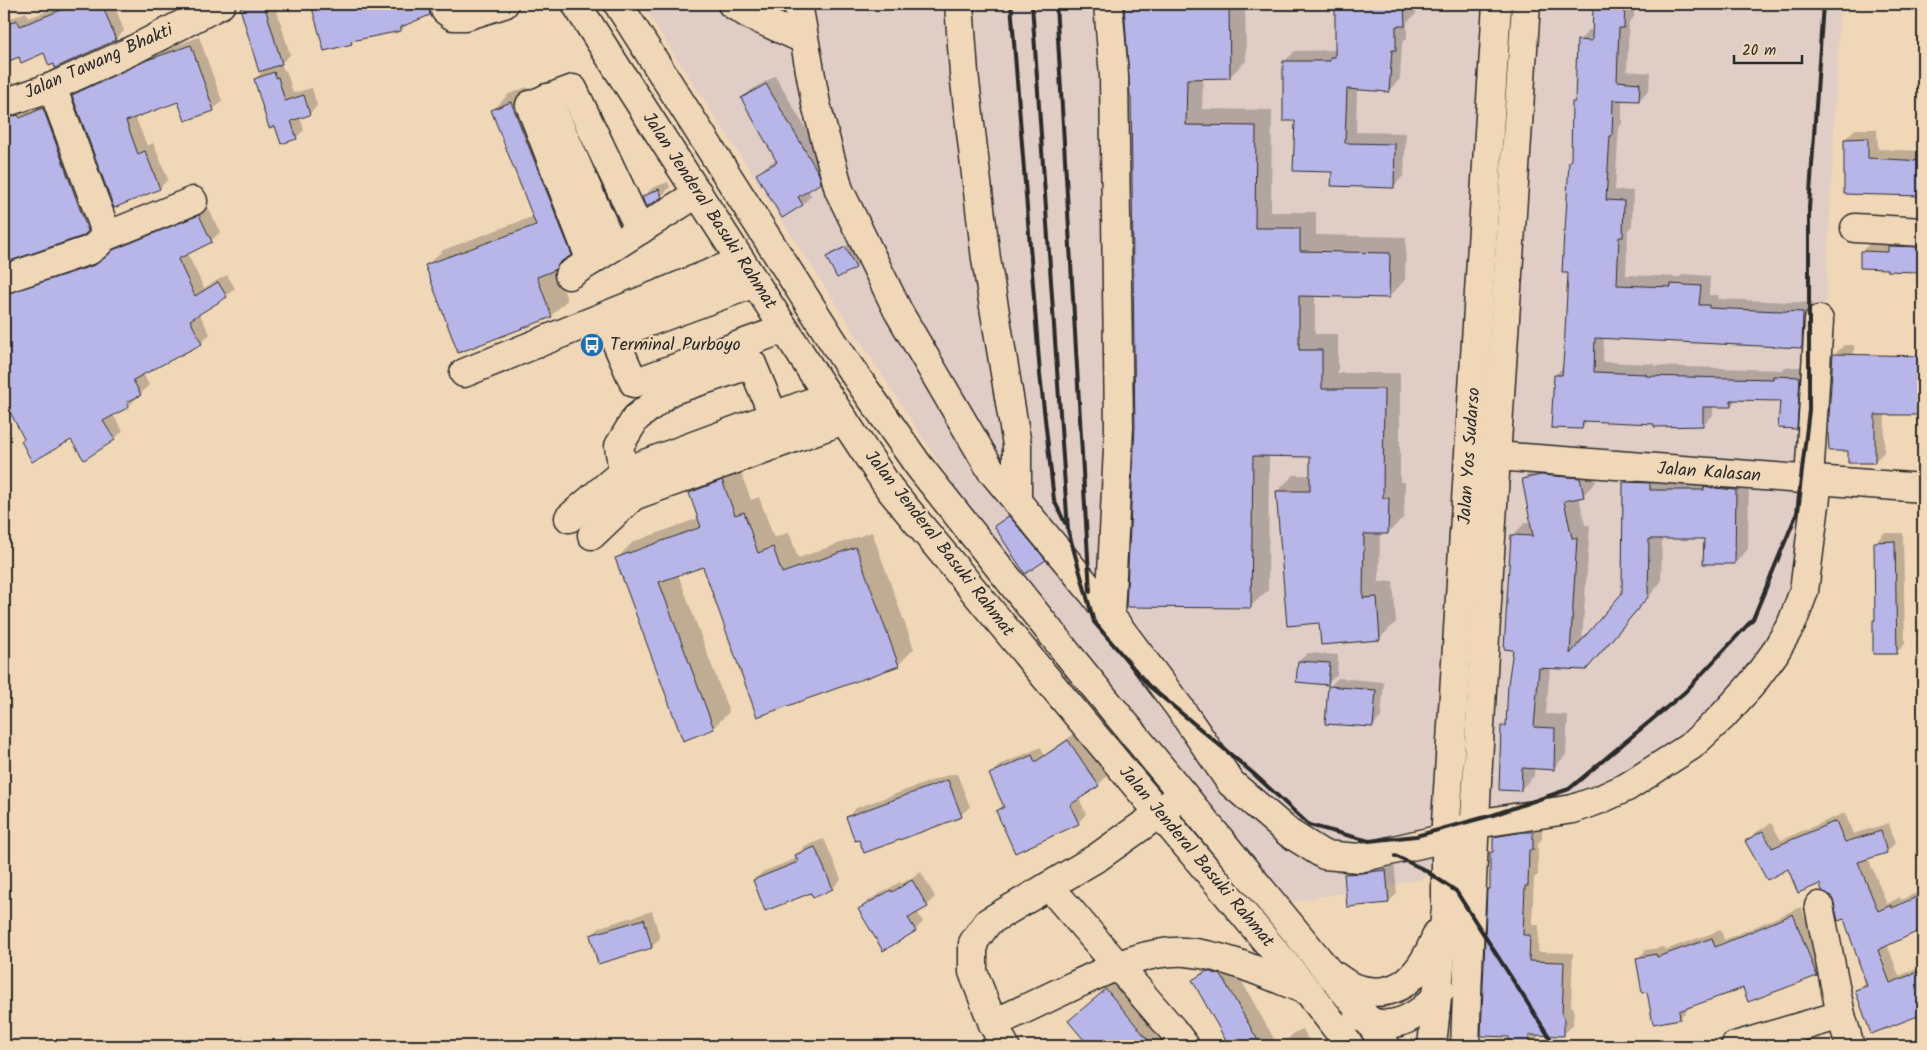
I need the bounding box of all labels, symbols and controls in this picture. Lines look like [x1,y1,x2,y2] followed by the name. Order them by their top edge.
[20,16,179,108] street label: Jalan Tawang Bhakti
[1734,32,1802,64] scale bar
[1742,39,1776,63] text: 20 m
[634,107,784,316] street label: Jalan Jenderal Basuki Rahmat
[610,331,741,360] place label: Terminal Purboyo
[579,332,605,358] bus stop icon: Terminal Purboyo
[1451,386,1489,526] street label: Jalan Yos Sudarso
[857,444,1022,644] street label: Jalan Jenderal Basuki Rahmat
[1656,455,1762,491] street label: Jalan Kalasan
[1111,759,1282,955] street label: Jalan Jenderal Basuki Rahmat

